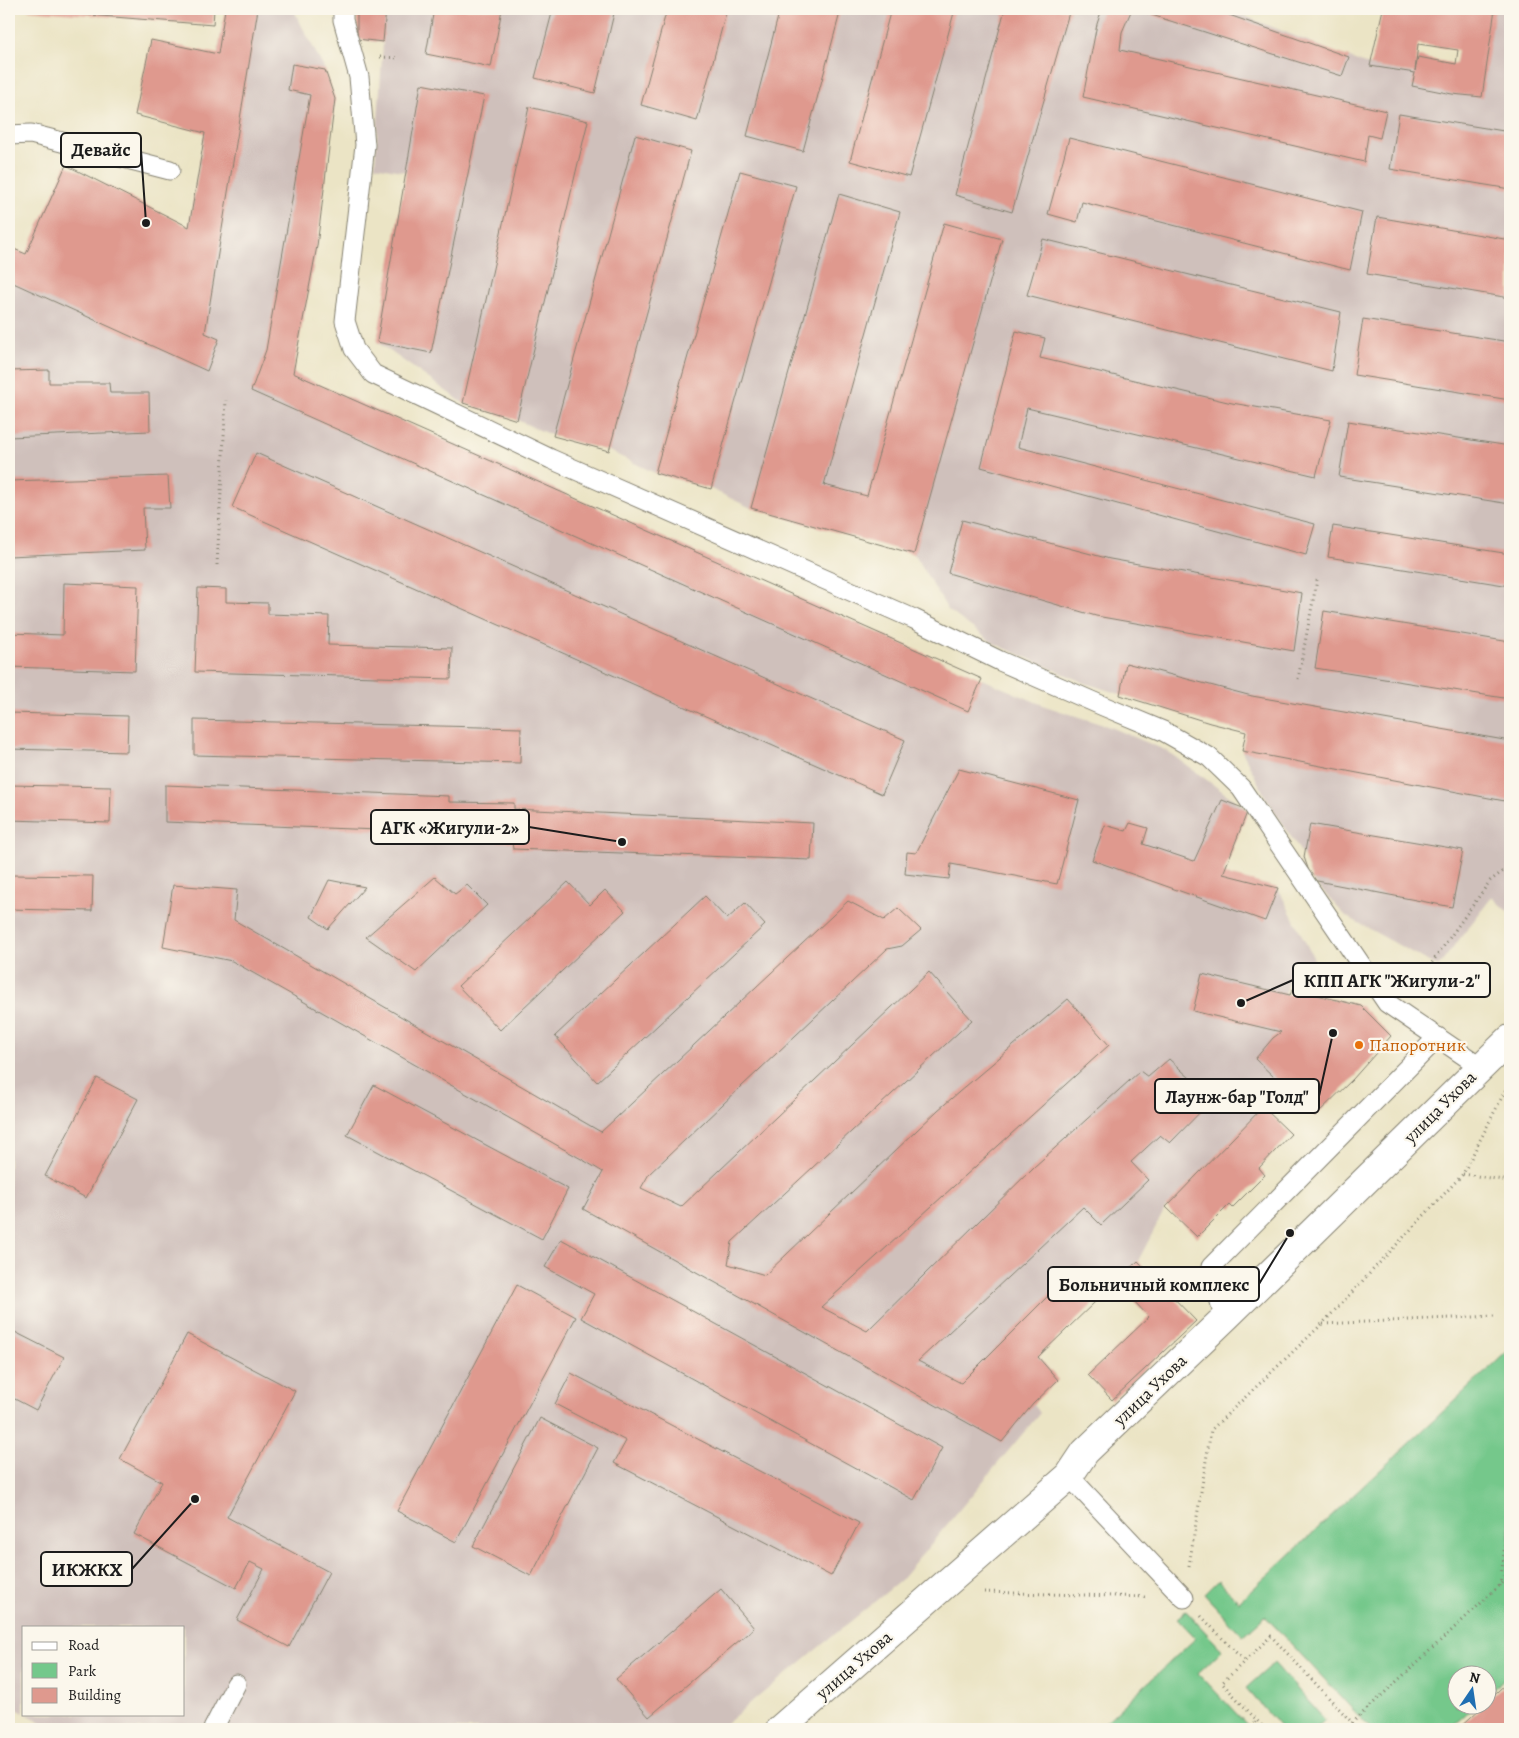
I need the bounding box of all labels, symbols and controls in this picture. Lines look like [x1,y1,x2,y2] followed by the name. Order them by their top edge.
[61,133,141,167] callout: Девайс
[71,137,131,163] text: Девайс
[371,810,529,844] callout: АГК «Жигули-2»
[380,815,520,841] text: АГК «Жигули-2»
[1293,963,1490,997] callout: КПП АГК "Жигули-2"
[1304,968,1480,994] text: КПП АГК "Жигули-2"
[1369,1033,1466,1057] place label: Папоротник
[1353,1039,1365,1051] marker: Папоротник
[1398,1065,1482,1149] street label: улица Ухова
[1155,1079,1319,1113] callout: Лаунж-бар "Голд"
[1165,1084,1309,1110] text: Лаунж-бар "Голд"
[1048,1267,1259,1301] callout: Больничный комплекс
[1058,1272,1250,1298] text: Больничный комплекс
[1107,1348,1193,1432] street label: улица Ухова
[41,1552,132,1586] callout: ИКЖКХ
[52,1557,122,1583] text: ИКЖКХ
[810,1625,898,1705] street label: улица Ухова
[22,1626,185,1716] legend
[68,1635,100,1655] text: Road
[68,1661,97,1681] text: Park
[1446,1666,1496,1716] north arrow
[1468,1667,1482,1688] text: N
[68,1685,121,1705] text: Building

